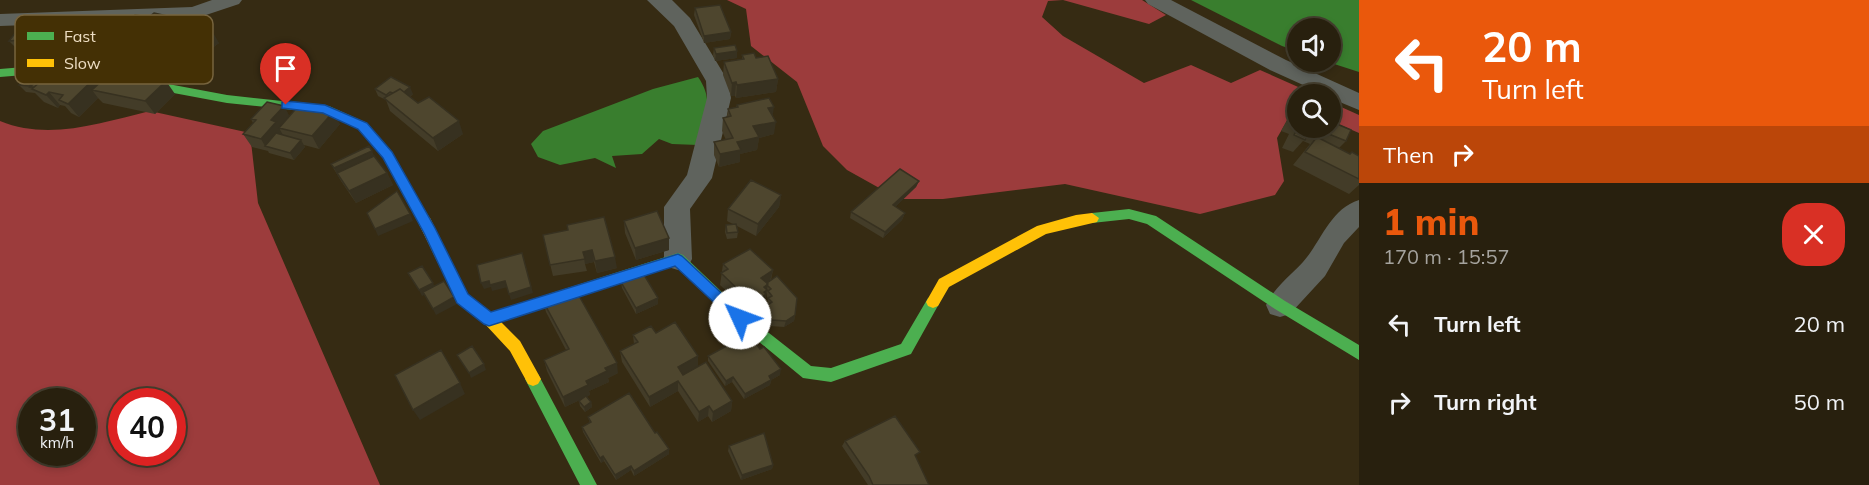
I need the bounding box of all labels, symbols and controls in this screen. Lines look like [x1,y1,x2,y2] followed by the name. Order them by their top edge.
[15,15,213,84] legend
[1287,18,1341,138] map controls
[1287,18,1341,72] button: sound
[1482,20,1582,73] text: 20 m
[1383,24,1461,102] icon: left
[64,26,96,46] text: Fast
[260,43,311,105] pin
[269,52,302,85] icon: arrive
[64,53,101,73] text: Slow
[1482,72,1584,106] text: Turn left
[1287,84,1341,138] button: search
[1446,138,1479,171] icon: right
[1383,141,1434,169] text: Then
[1383,199,1479,244] text: 1 min
[1782,203,1845,266] button: close
[1383,244,1509,269] text: 170 m · 15:57
[708,286,772,350] position arrow
[1383,308,1416,341] icon: left
[1434,310,1521,338] text: Turn left
[1794,310,1845,338] text: 20 m
[1383,386,1416,419] icon: right
[108,388,186,466] speed limit sign: 40
[1434,388,1537,416] text: Turn right
[1794,388,1845,416] text: 50 m
[39,401,75,439] text: 31
[40,433,74,452] text: km/h

